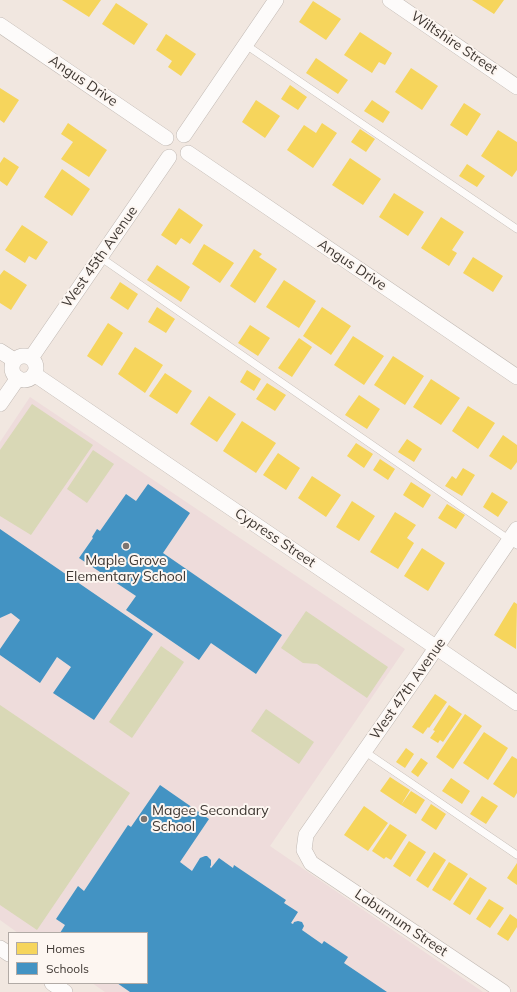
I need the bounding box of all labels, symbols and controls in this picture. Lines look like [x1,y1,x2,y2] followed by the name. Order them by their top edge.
[408,8,500,78] street label: Wiltshire Street
[45,52,121,110] street label: Angus Drive
[59,203,141,311] street label: West 45th Avenue
[314,236,390,294] street label: Angus Drive
[231,505,319,571] street label: Cypress Street
[121,541,131,551] marker: Maple Grove Elementary School
[66,553,186,586] place label: Maple Grove Elementary School
[367,635,449,743] street label: West 47th Avenue
[152,803,269,836] place label: Magee Secondary School
[139,814,149,824] marker: Magee Secondary School
[351,886,451,960] street label: Laburnum Street
[8,932,148,984] legend
[46,941,85,956] text: Homes
[46,961,89,976] text: Schools

